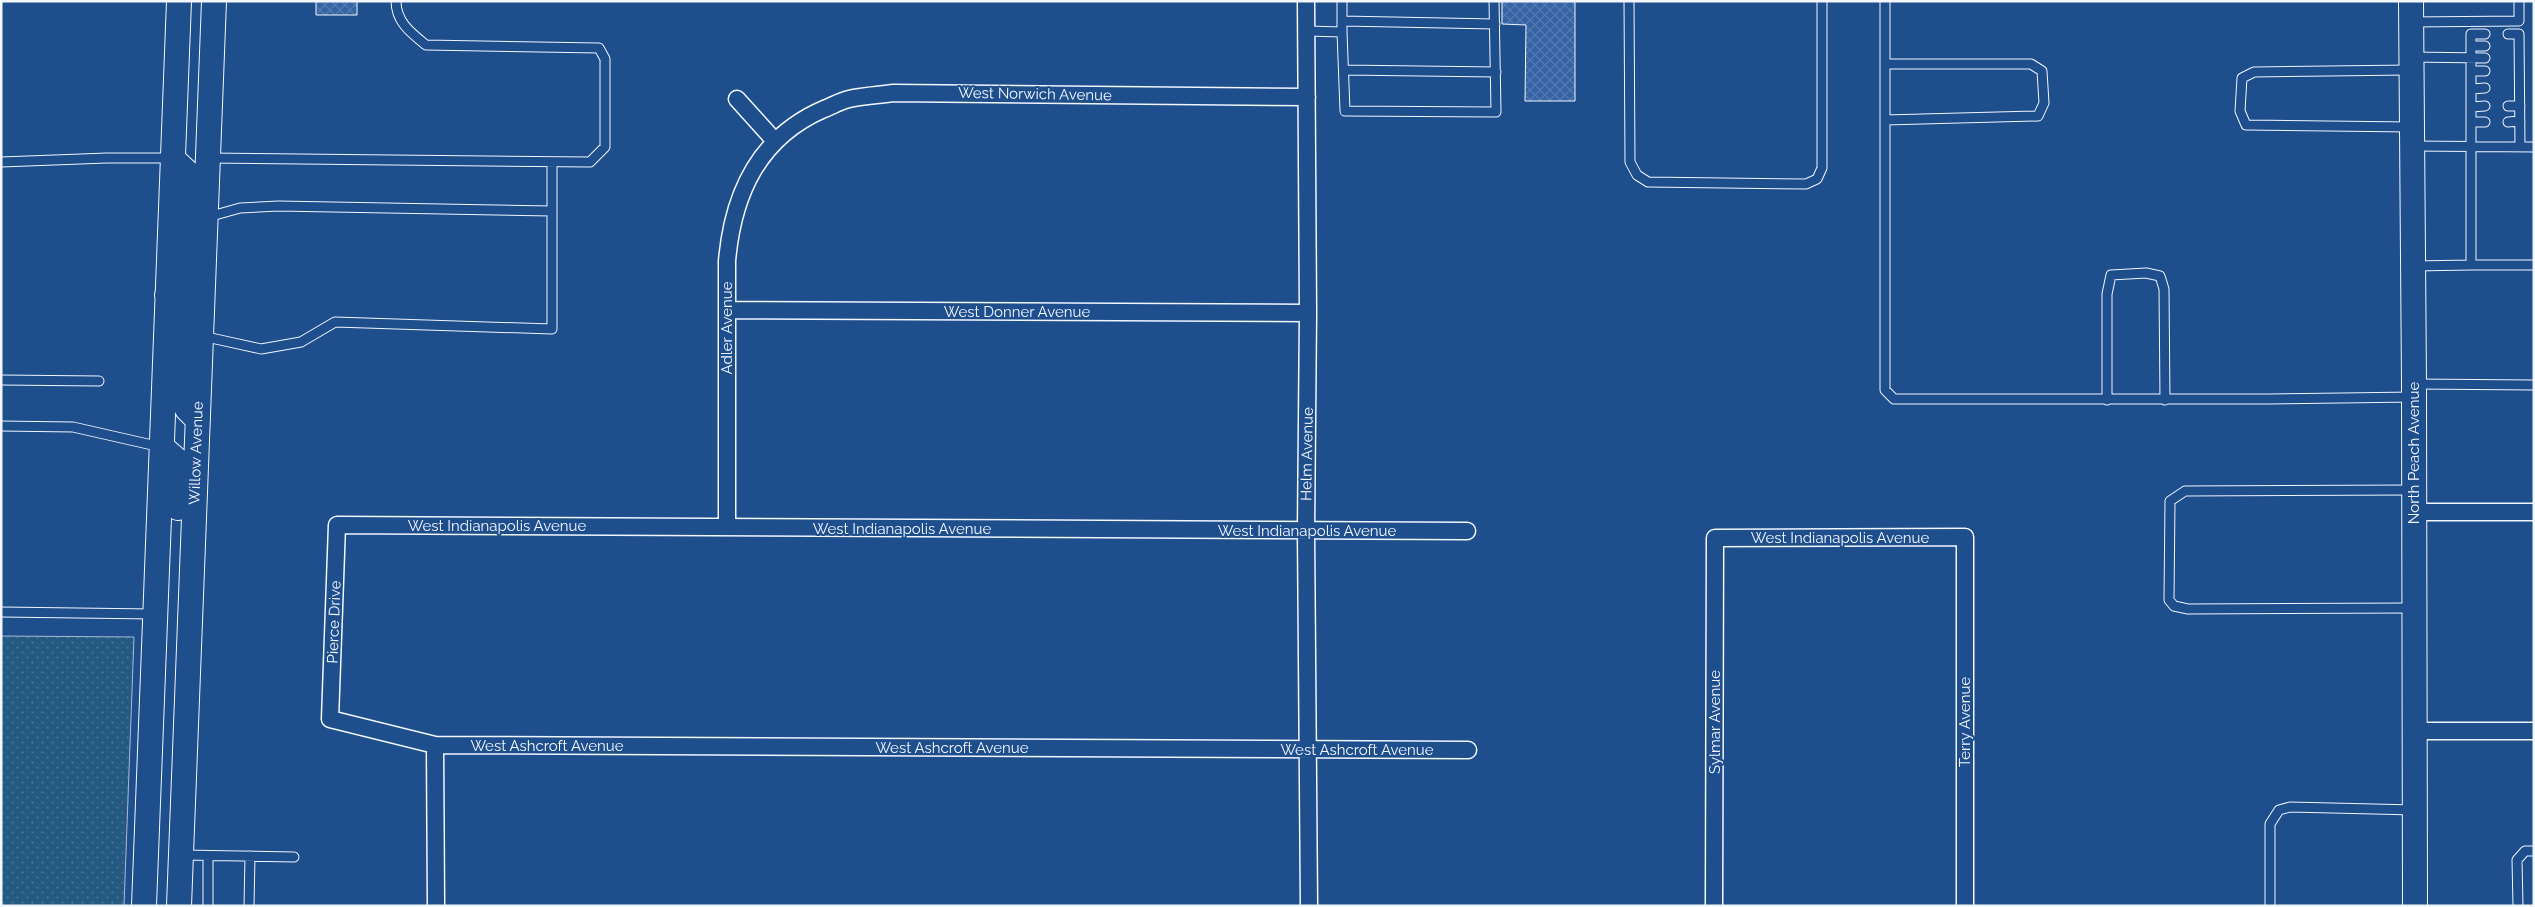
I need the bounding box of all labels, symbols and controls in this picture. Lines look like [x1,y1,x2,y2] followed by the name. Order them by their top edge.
[958,84,1112,104] street label: West Norwich Avenue
[718,281,736,375] street label: Adler Avenue
[944,303,1090,321] street label: West Donner Avenue
[2405,382,2423,524] street label: North Peach Avenue
[185,401,207,505] street label: Willow Avenue
[1297,407,1317,501] street label: Helm Avenue
[408,517,586,535] street label: West Indianapolis Avenue
[813,520,991,538] street label: West Indianapolis Avenue
[1218,522,1396,540] street label: West Indianapolis Avenue
[1751,529,1929,547] street label: West Indianapolis Avenue
[324,580,344,664] street label: Pierce Drive
[1706,670,1724,774] street label: Sylmar Avenue
[1956,677,1974,767] street label: Terry Avenue
[470,737,624,755] street label: West Ashcroft Avenue
[875,739,1029,757] street label: West Ashcroft Avenue
[1280,741,1434,759] street label: West Ashcroft Avenue

